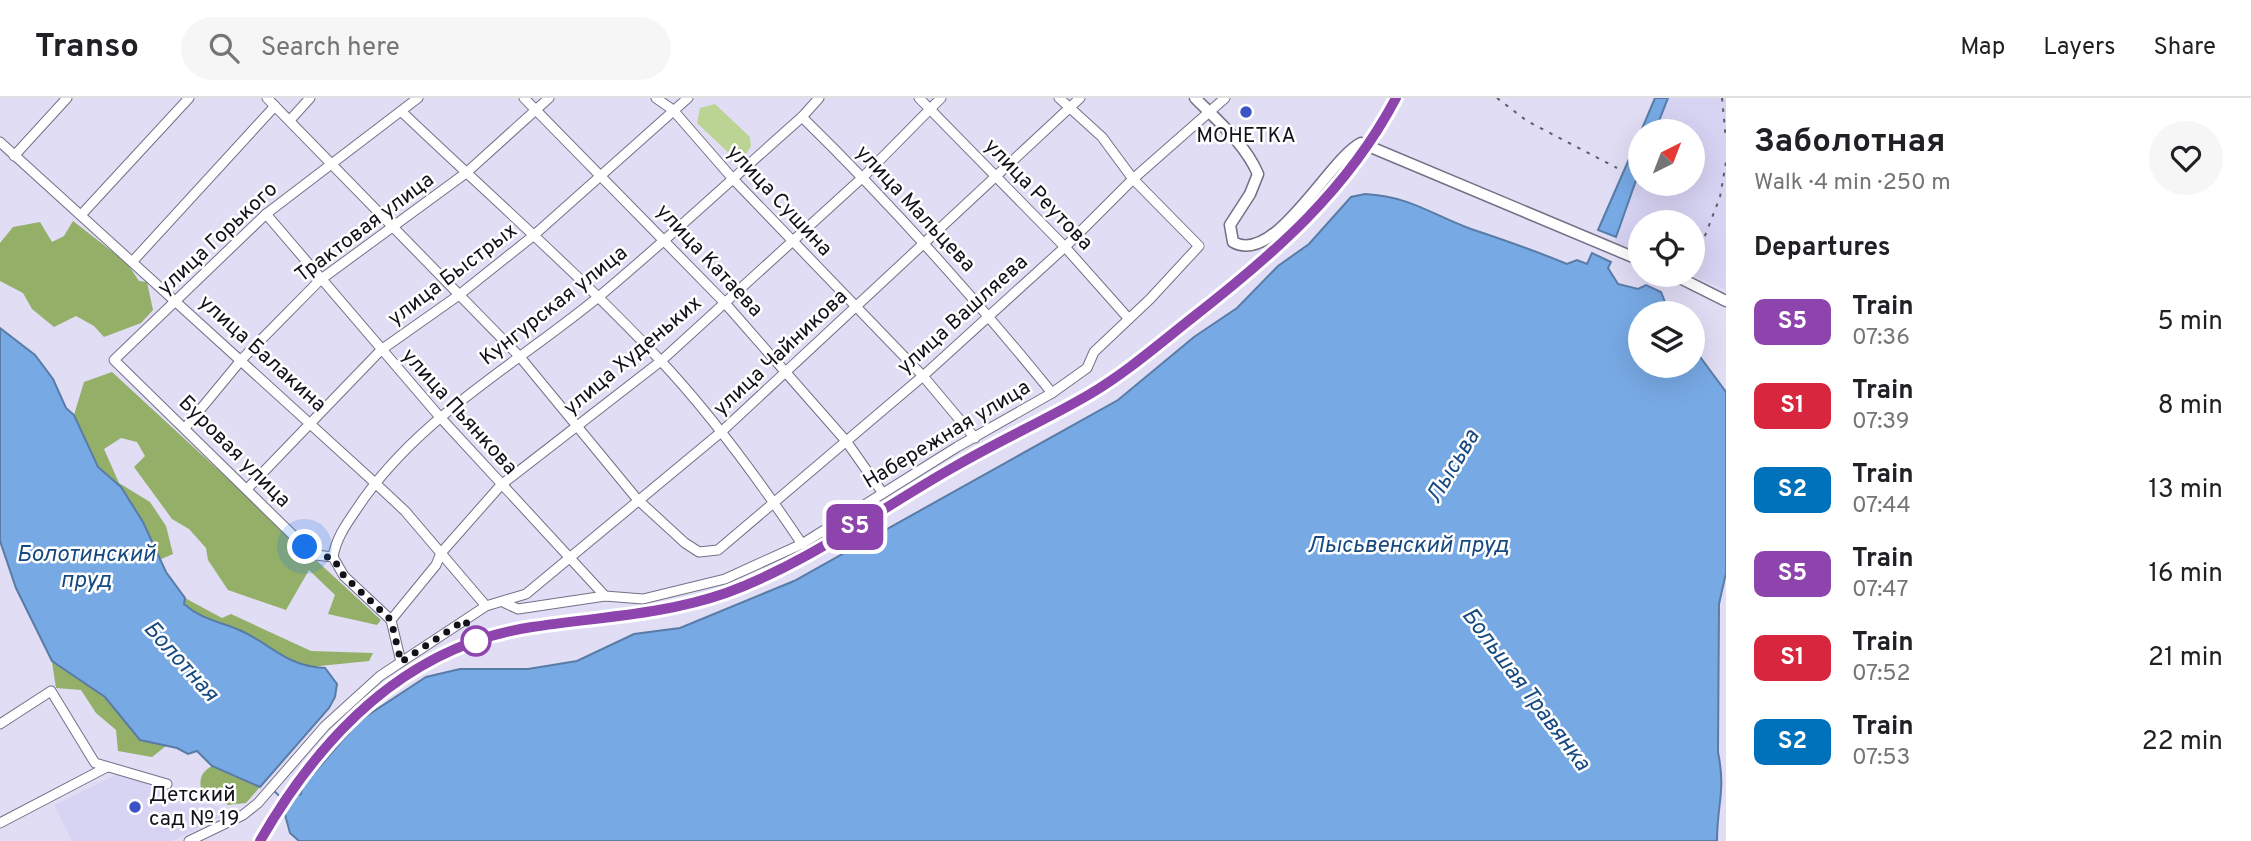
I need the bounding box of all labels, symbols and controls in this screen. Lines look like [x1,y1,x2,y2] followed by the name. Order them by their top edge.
[181,17,671,80] search box
[35,27,139,69] text: Transo
[205,29,243,67] icon: search
[261,32,400,65] text: Search here
[1960,33,2005,63] text: Map
[2043,33,2115,63] text: Layers
[2153,33,2216,63] text: Share
[1238,104,1254,120] marker: МОНЕТКА
[1628,119,1704,196] north arrow
[1628,119,1705,378] map controls
[2149,121,2223,195] button: heart
[1754,122,1945,164] text: Заболотная
[1196,123,1296,150] place label: МОНЕТКА
[978,133,1098,257] street label: улица Реутова
[720,139,838,263] street label: улица Сушина
[849,140,981,278] street label: улица Мальцева
[290,167,440,289] street label: Трактовая улица
[1754,169,1951,198] text: Walk · 4 min · 250 m
[152,176,284,302] street label: улица Горького
[650,199,768,323] street label: улица Катаева
[1628,210,1705,287] button: locate
[383,217,523,332] street label: улица Быстрых
[1754,232,1891,265] text: Departures
[475,240,633,372] street label: Кунгурская улица
[892,249,1034,381] street label: улица Вашляева
[708,284,854,422] street label: улица Чайникова
[192,289,332,419] street label: улица Балакина
[558,290,708,422] street label: улица Худеньких
[1852,291,1914,324] text: Train
[1628,301,1705,378] button: layers
[2157,306,2223,339] text: 5 min
[1778,307,1807,337] text: S5
[1852,324,1910,353] text: 07:36
[395,343,523,481] street label: улица Пьянкова
[858,374,1036,496] street label: Набережная улица
[1852,375,1914,408] text: Train
[172,390,296,514] street label: Буровая улица
[2158,390,2223,423] text: 8 min
[1780,391,1805,421] text: S1
[1852,408,1909,437] text: 07:39
[1421,425,1487,509] water label: Лысьва
[1852,459,1914,492] text: Train
[2148,474,2223,507] text: 13 min
[1778,475,1807,505] text: S2
[1852,492,1911,521] text: 07:44
[824,504,886,550] line badge: S5
[840,512,870,542] text: S5
[287,529,322,564] your location
[1307,532,1509,561] water label: Лысьвенский пруд
[17,541,156,596] water label: Болотинский пруд
[1852,543,1914,576] text: Train
[2148,558,2223,591] text: 16 min
[1778,559,1807,589] text: S5
[1852,576,1908,605] text: 07:47
[1454,602,1596,778] water label: Большая Травянка
[136,615,225,709] water label: Болотная
[461,626,491,656] unlabelled marker
[1852,627,1914,660] text: Train
[2148,642,2223,675] text: 21 min
[1780,643,1805,673] text: S1
[1852,660,1911,689] text: 07:52
[1852,711,1914,744] text: Train
[2142,726,2223,759] text: 22 min
[1778,727,1807,757] text: S2
[1852,744,1910,773] text: 07:53
[149,782,240,833] place label: Детский сад № 19
[127,799,143,815] marker: Детский сад № 19

